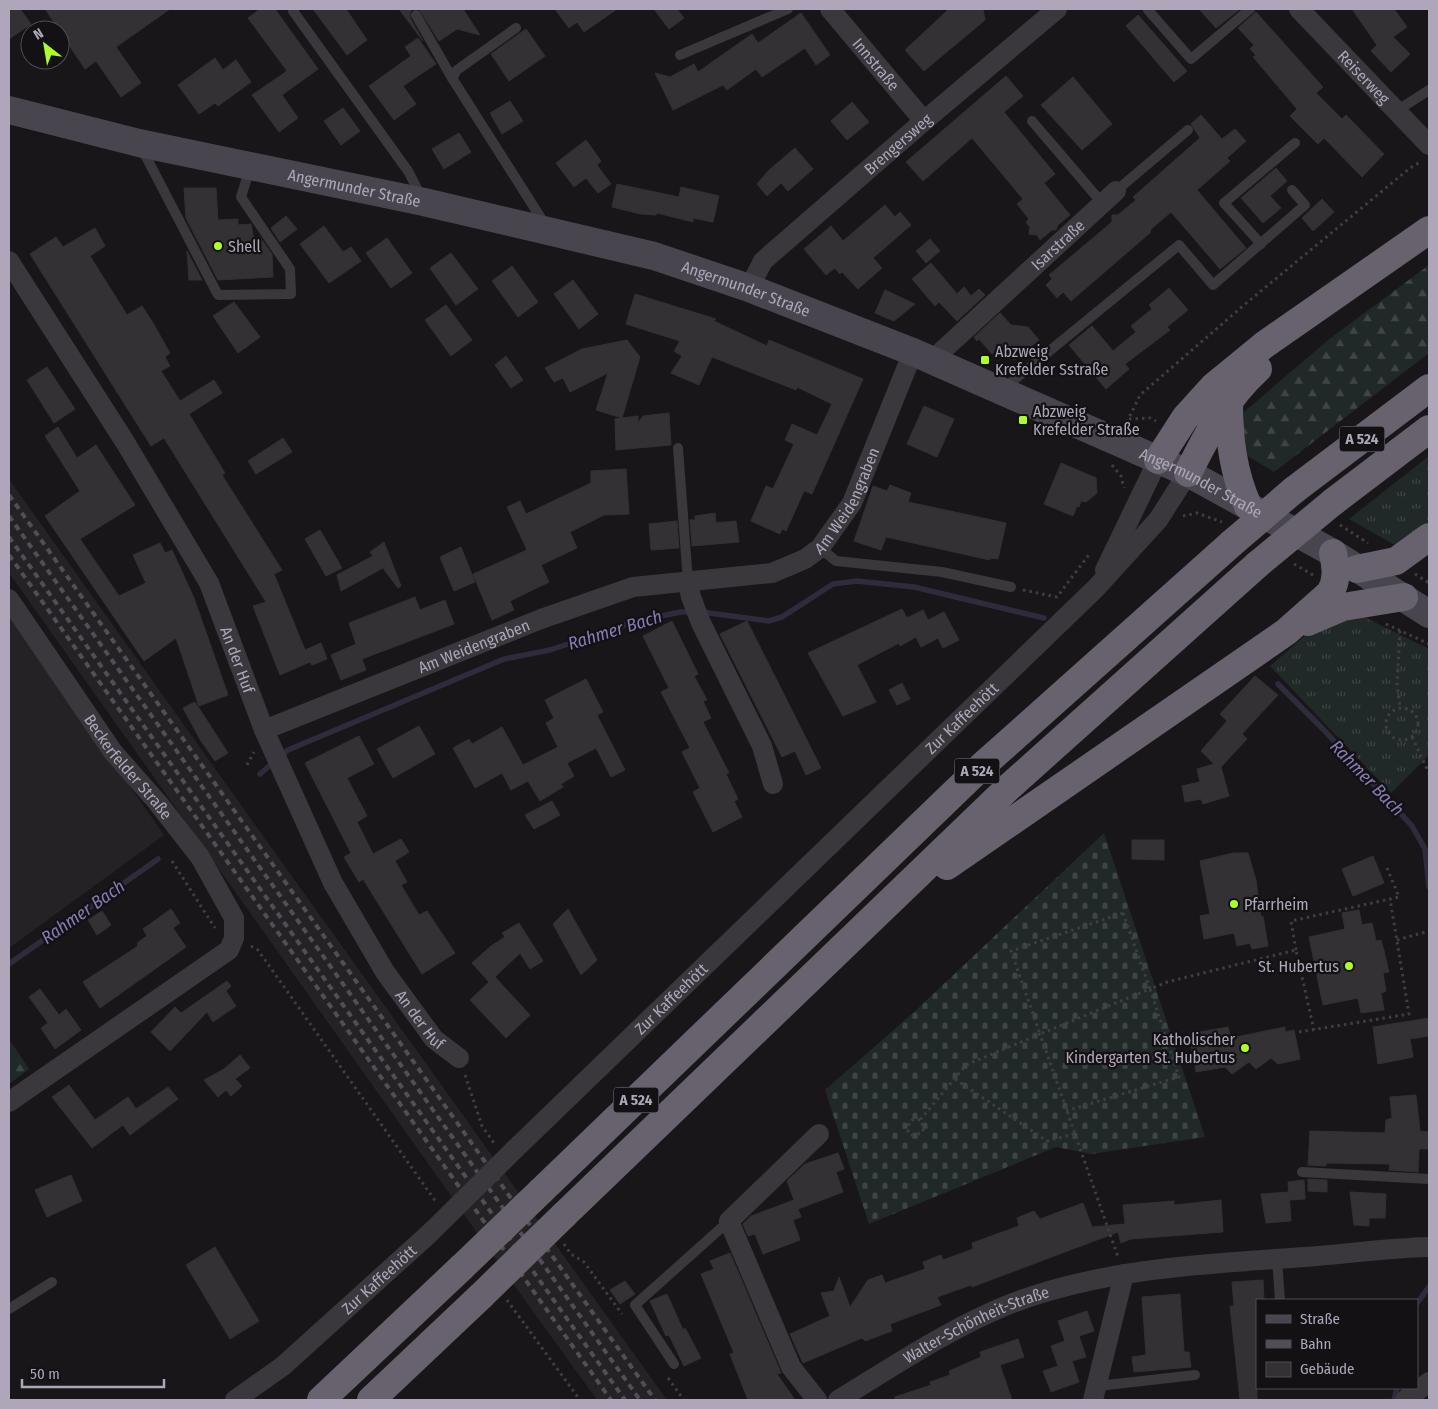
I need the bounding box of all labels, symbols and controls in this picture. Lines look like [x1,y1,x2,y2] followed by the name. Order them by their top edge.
[20,20,70,70] north arrow
[31,25,47,44] text: N
[849,34,904,94] street label: Innstraße
[1334,46,1394,108] street label: Reiserweg
[860,109,936,178] street label: Brengersweg
[286,165,423,211] street label: Angermunder Straße
[1027,215,1088,274] street label: Isarstraße
[228,237,261,256] place label: Shell
[212,240,224,252] marker: Shell
[679,257,813,320] street label: Angermunder Straße
[995,342,1109,379] place label: Abzweig Krefelder Sstraße
[979,354,991,366] marker: Abzweig Krefelder Sstraße
[1033,402,1140,439] place label: Abzweig Krefelder Straße
[1017,414,1029,426] marker: Abzweig Krefelder Straße
[1340,426,1384,452] road number: A 524
[1137,443,1266,522] street label: Angermunder Straße
[811,445,883,558] street label: Am Weidengraben
[565,605,665,655] water label: Rahmer Bach
[415,615,532,677] street label: Am Weidengraben
[217,624,259,697] street label: An der Huf
[921,678,1002,757] street label: Zur Kaffeehött
[81,710,176,823] street label: Beckerfelder Straße
[1325,735,1409,821] water label: Rahmer Bach
[954,758,1000,784] road number: A 524
[37,875,129,949] water label: Rahmer Bach
[1244,895,1309,914] place label: Pfarrheim
[1228,898,1240,910] marker: Pfarrheim
[1258,957,1339,976] place label: St. Hubertus
[630,959,712,1038] street label: Zur Kaffeehött
[1343,960,1355,972] marker: St. Hubertus
[392,986,449,1054] street label: An der Huf
[1066,1030,1235,1067] place label: Katholischer Kindergarten St. Hubertus
[1239,1042,1251,1054] marker: Katholischer Kindergarten St. Hubertus
[614,1088,658,1112] road number: A 524
[338,1240,421,1318] street label: Zur Kaffeehött
[900,1282,1051,1367] street label: Walter-Schönheit-Straße
[1256,1299,1418,1389] legend
[1300,1310,1340,1328] text: Straße
[1300,1335,1331,1353] text: Bahn
[22,1356,165,1388] scale bar
[1300,1360,1355,1378] text: Gebäude
[30,1365,60,1383] text: 50 m

